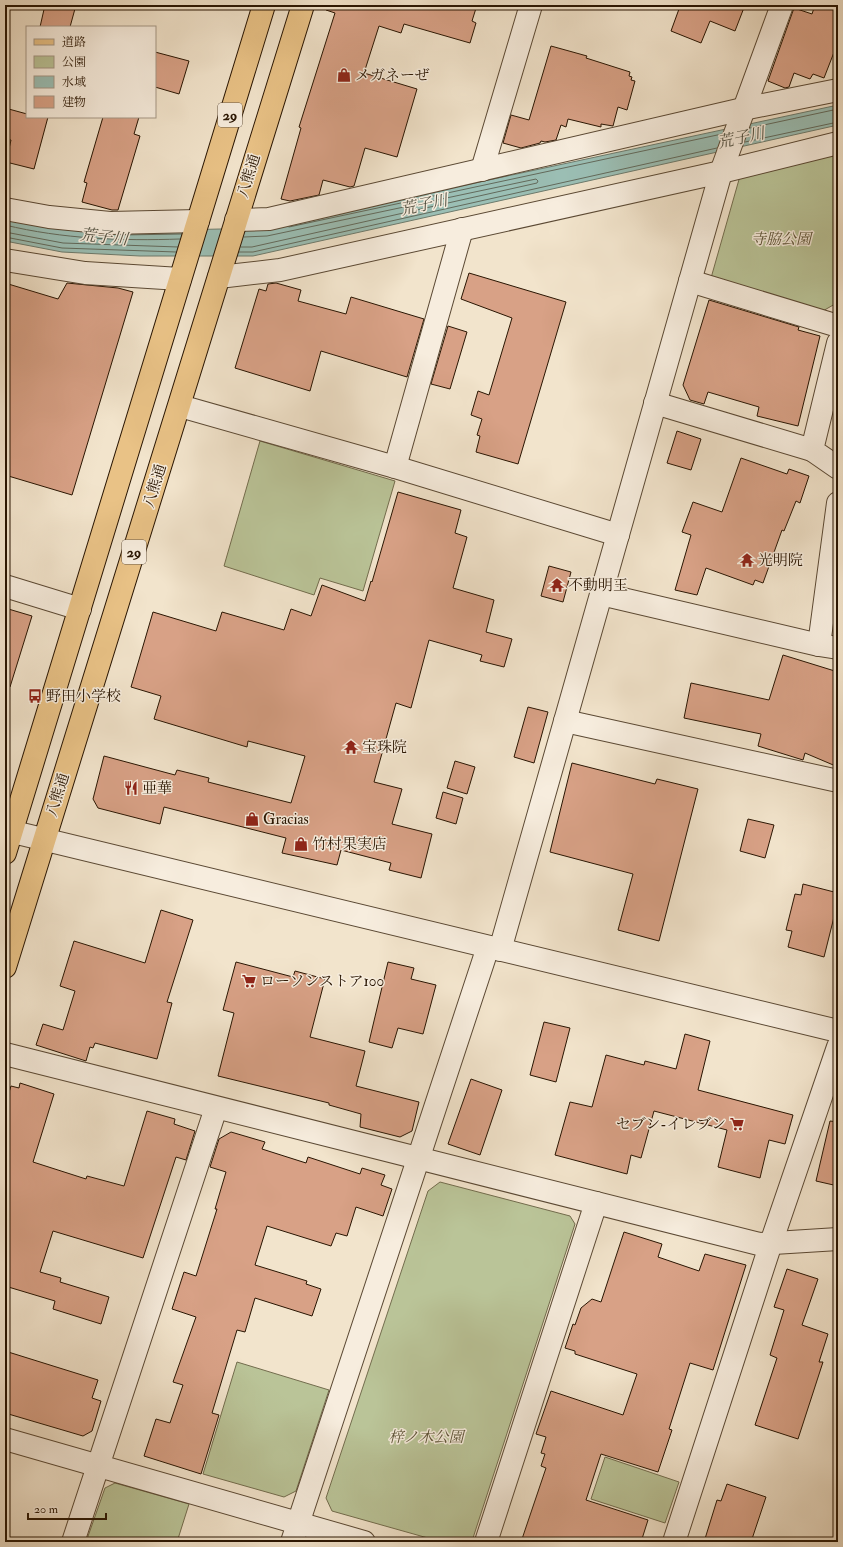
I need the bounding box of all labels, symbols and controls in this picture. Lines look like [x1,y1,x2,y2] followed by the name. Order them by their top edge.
[26,26,156,118] legend
[62,35,86,50] text: 道路
[62,55,86,70] text: 公園
[355,66,430,85] place label: メガネーぜ
[336,67,352,83] shop icon: メガネーぜ
[62,75,86,90] text: 水域
[62,95,86,110] text: 建物
[218,103,242,127] road number: 29
[715,123,769,153] water label: 荒子川
[233,152,265,200] street label: 八熊通
[398,190,452,220] water label: 荒子川
[79,225,131,250] water label: 荒子川
[751,230,814,249] park label: 寺脇公園
[139,462,171,510] street label: 八熊通
[122,540,146,564] road number: 29
[758,551,803,570] place label: 光明院
[739,552,755,568] temple icon: 光明院
[568,576,628,595] place label: 不動明王
[549,577,565,593] temple icon: 不動明王
[46,687,121,706] place label: 野田小学校
[27,688,43,704] bus stop icon: 野田小学校
[362,738,407,757] place label: 宝珠院
[343,739,359,755] temple icon: 宝珠院
[42,771,74,819] street label: 八熊通
[142,779,172,798] place label: 亜華
[123,780,139,796] restaurant icon: 亜華
[263,810,309,829] place label: Gracias
[244,811,260,827] shop icon: Gracias
[312,835,387,854] place label: 竹村果実店
[293,836,309,852] shop icon: 竹村果実店
[260,972,384,991] place label: ローソンストア100
[241,973,257,989] supermarket icon: ローソンストア100
[616,1115,726,1134] place label: セブン-イレブン
[729,1116,745,1132] supermarket icon: セブン-イレブン
[388,1428,466,1447] park label: 梓ノ木公園
[28,1495,106,1521] scale bar
[34,1502,59,1517] text: 20 m

